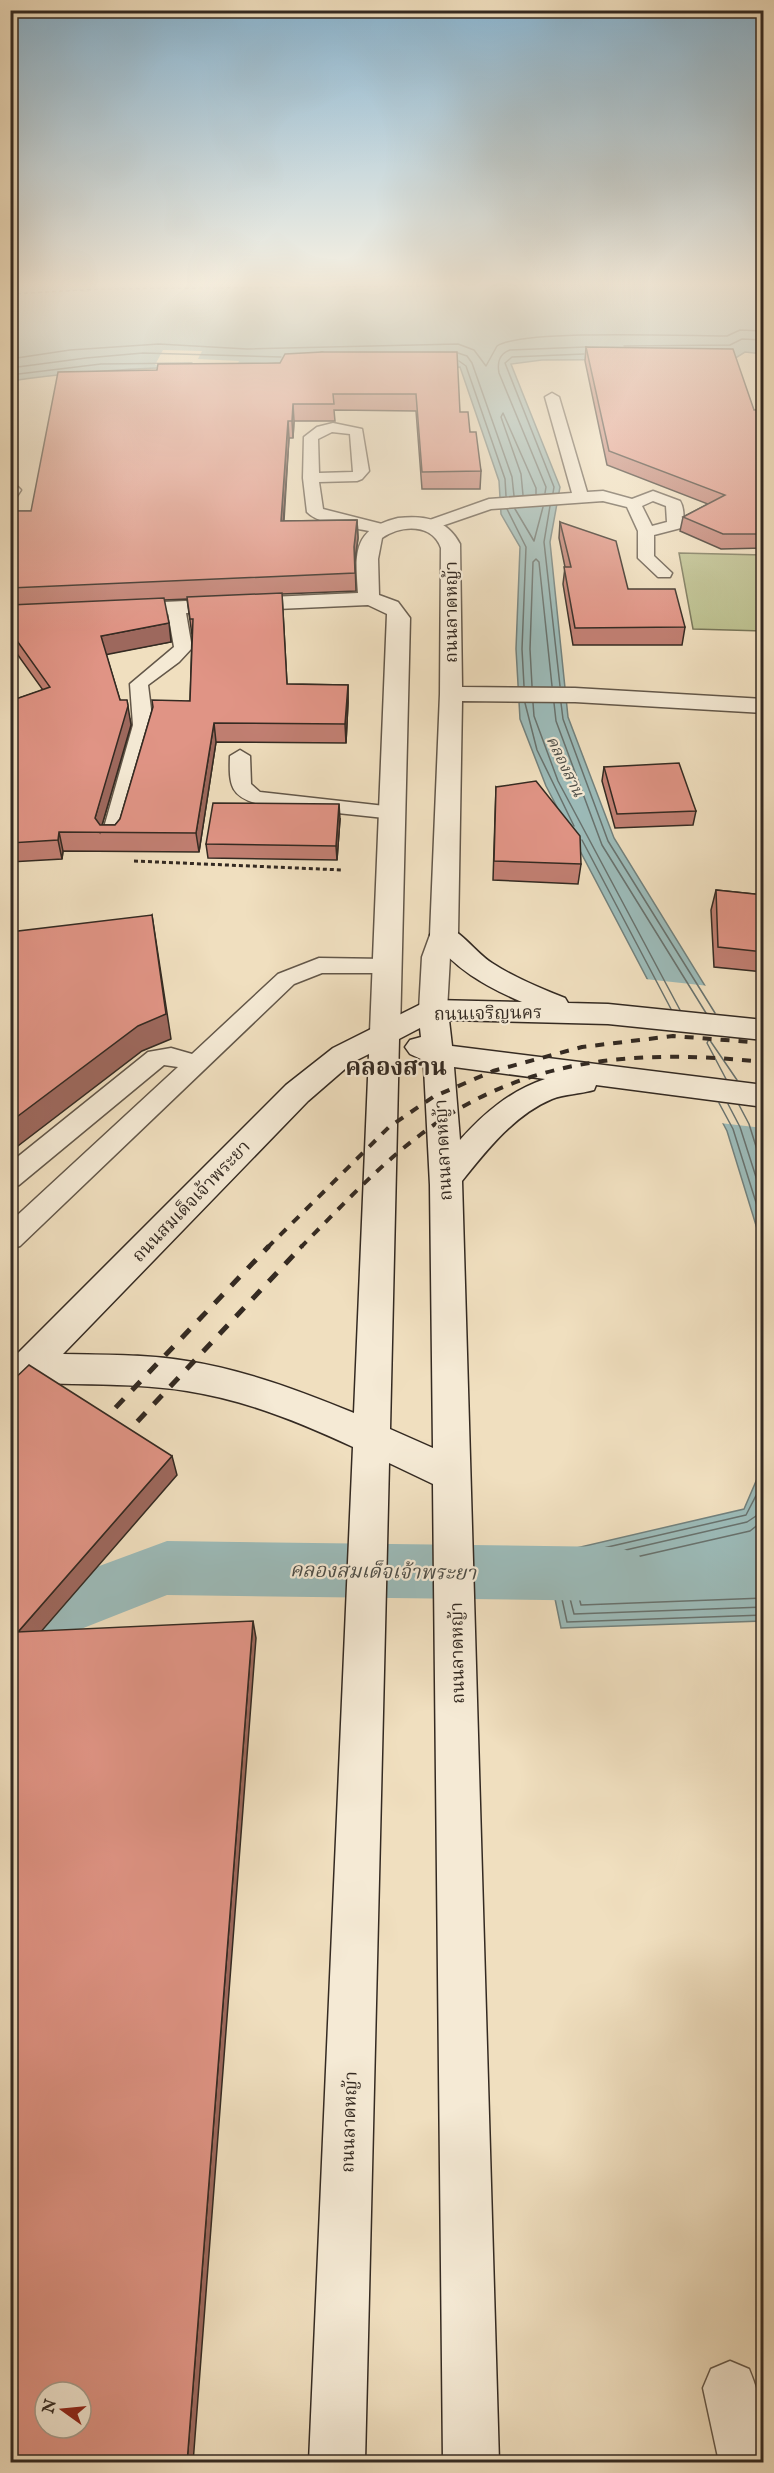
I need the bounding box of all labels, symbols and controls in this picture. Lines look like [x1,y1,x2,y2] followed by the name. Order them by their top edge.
[441,561,464,663] street label: ถนนลาดหญ้า
[541,733,588,801] water label: คลองสาน
[434,1002,542,1027] street label: ถนนเจริญนคร
[345,1053,447,1084] district label: คลองสาน
[430,1098,459,1201] street label: ถนนลาดหญ้า
[128,1136,256,1268] street label: ถนนสมเด็จเจ้าพระยา
[290,1558,478,1587] water label: คลองสมเด็จเจ้าพระยา
[446,1602,471,1704] street label: ถนนลาดหญ้า
[337,2071,364,2173] street label: ถนนลาดหญ้า
[33,2380,93,2440] north arrow
[39,2397,62,2417] text: N

